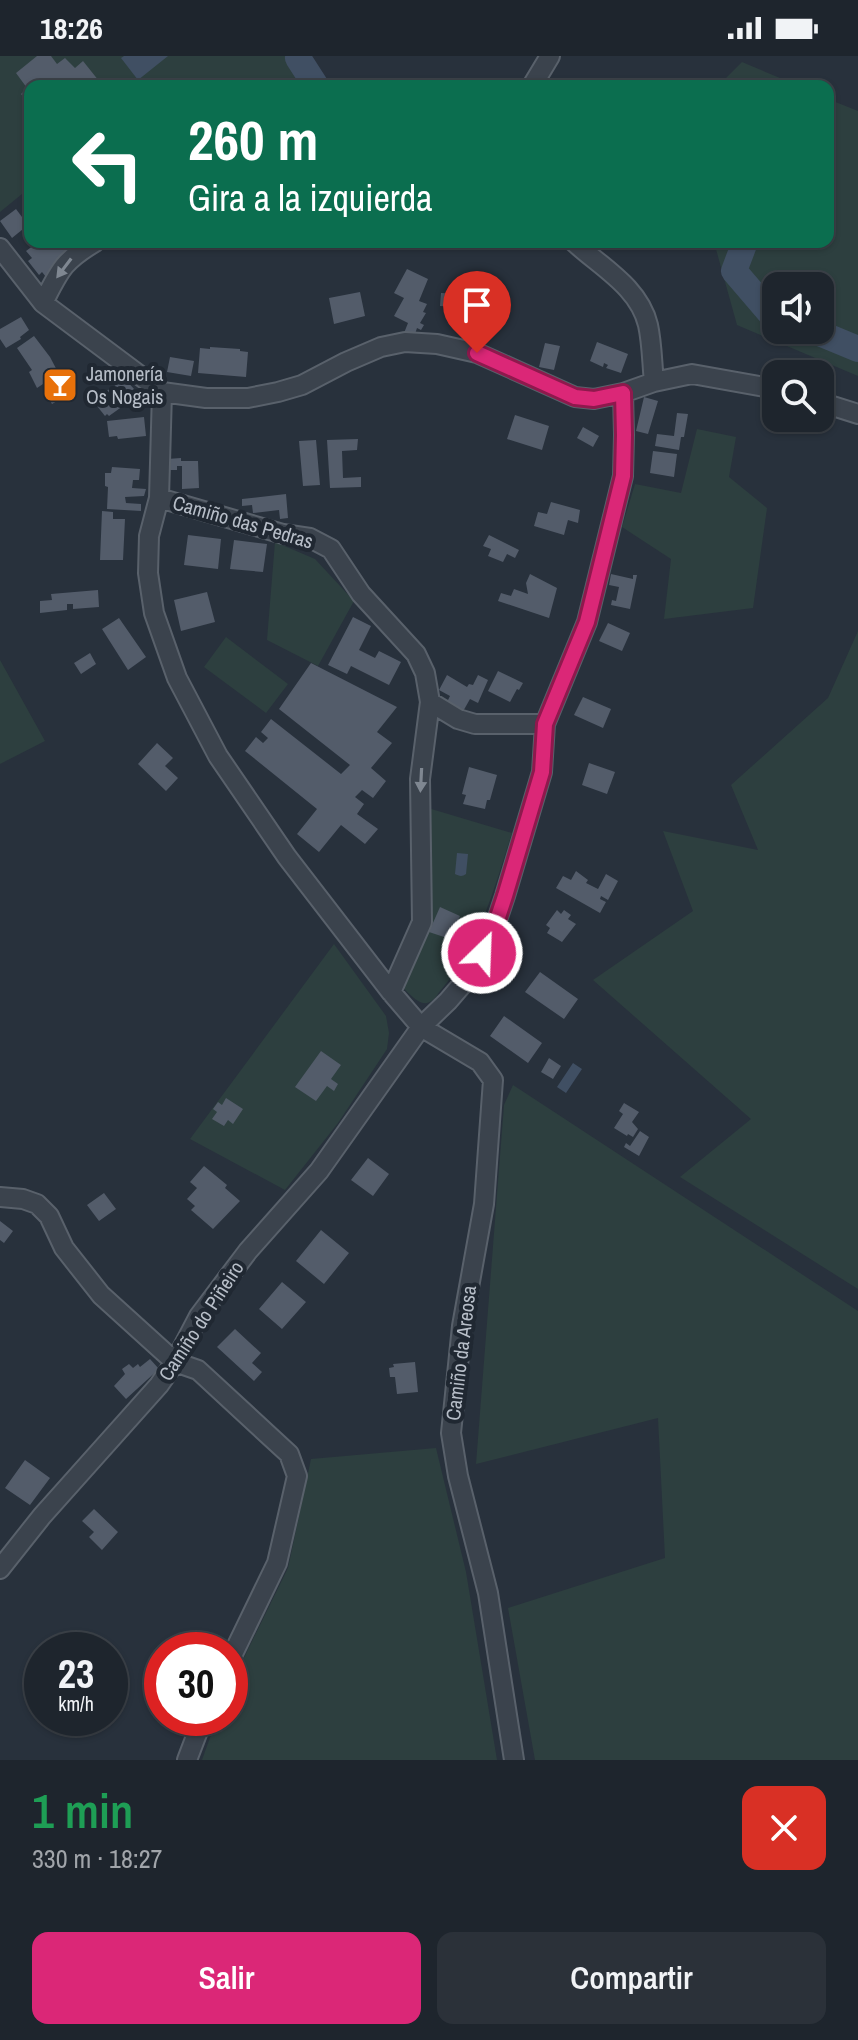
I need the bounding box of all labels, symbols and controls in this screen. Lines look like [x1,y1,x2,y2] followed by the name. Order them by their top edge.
[40,8,103,48] text: 18:26
[188,102,318,177] text: 260 m
[56,112,160,216] icon: left
[188,174,433,222] text: Gira a la izquierda
[56,258,72,278] one-way arrow
[443,271,511,353] pin
[762,272,834,432] map controls
[762,272,834,344] button: sound
[455,283,499,327] icon: arrive
[86,360,163,410] place label: Jamonería Os Nogais
[762,360,834,432] button: search
[41,366,79,404] bar icon: Jamonería Os Nogais
[170,489,317,554] street label: Camiño das Pedras
[414,768,427,793] one-way arrow
[440,911,524,995] position arrow
[152,1256,249,1386] street label: Camiño do Piñeiro
[439,1284,482,1422] street label: Camiño da Areosa
[144,1632,248,1736] speed limit sign: 30
[58,1647,94,1700] text: 23
[58,1690,94,1717] text: km/h
[32,1778,133,1843] text: 1 min
[742,1786,826,1870] button: close
[32,1841,162,1876] text: 330 m · 18:27
[32,1932,421,2024] button: Salir
[437,1932,826,2024] button: Compartir

